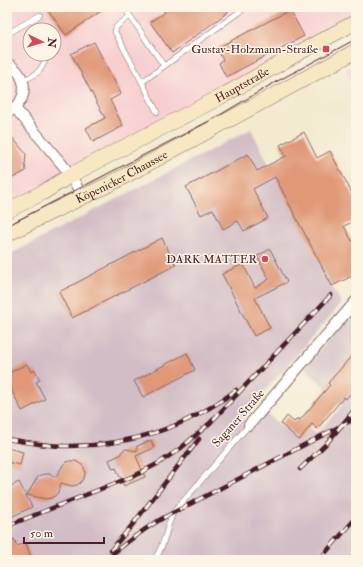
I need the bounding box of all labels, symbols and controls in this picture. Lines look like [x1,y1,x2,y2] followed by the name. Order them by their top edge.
[22,22,62,62] north arrow
[44,36,58,49] text: N
[191,42,318,57] place label: Gustav-Holzmann-Straße
[321,44,331,54] marker: Gustav-Holzmann-Straße
[213,64,272,106] street label: Hauptstraße
[73,147,170,207] street label: Köpenicker Chaussee
[166,252,257,267] place label: DARK MATTER
[260,254,270,264] marker: DARK MATTER
[209,386,268,450] street label: Saganer Straße
[24,519,104,545] scale bar
[30,526,54,541] text: 50 m

